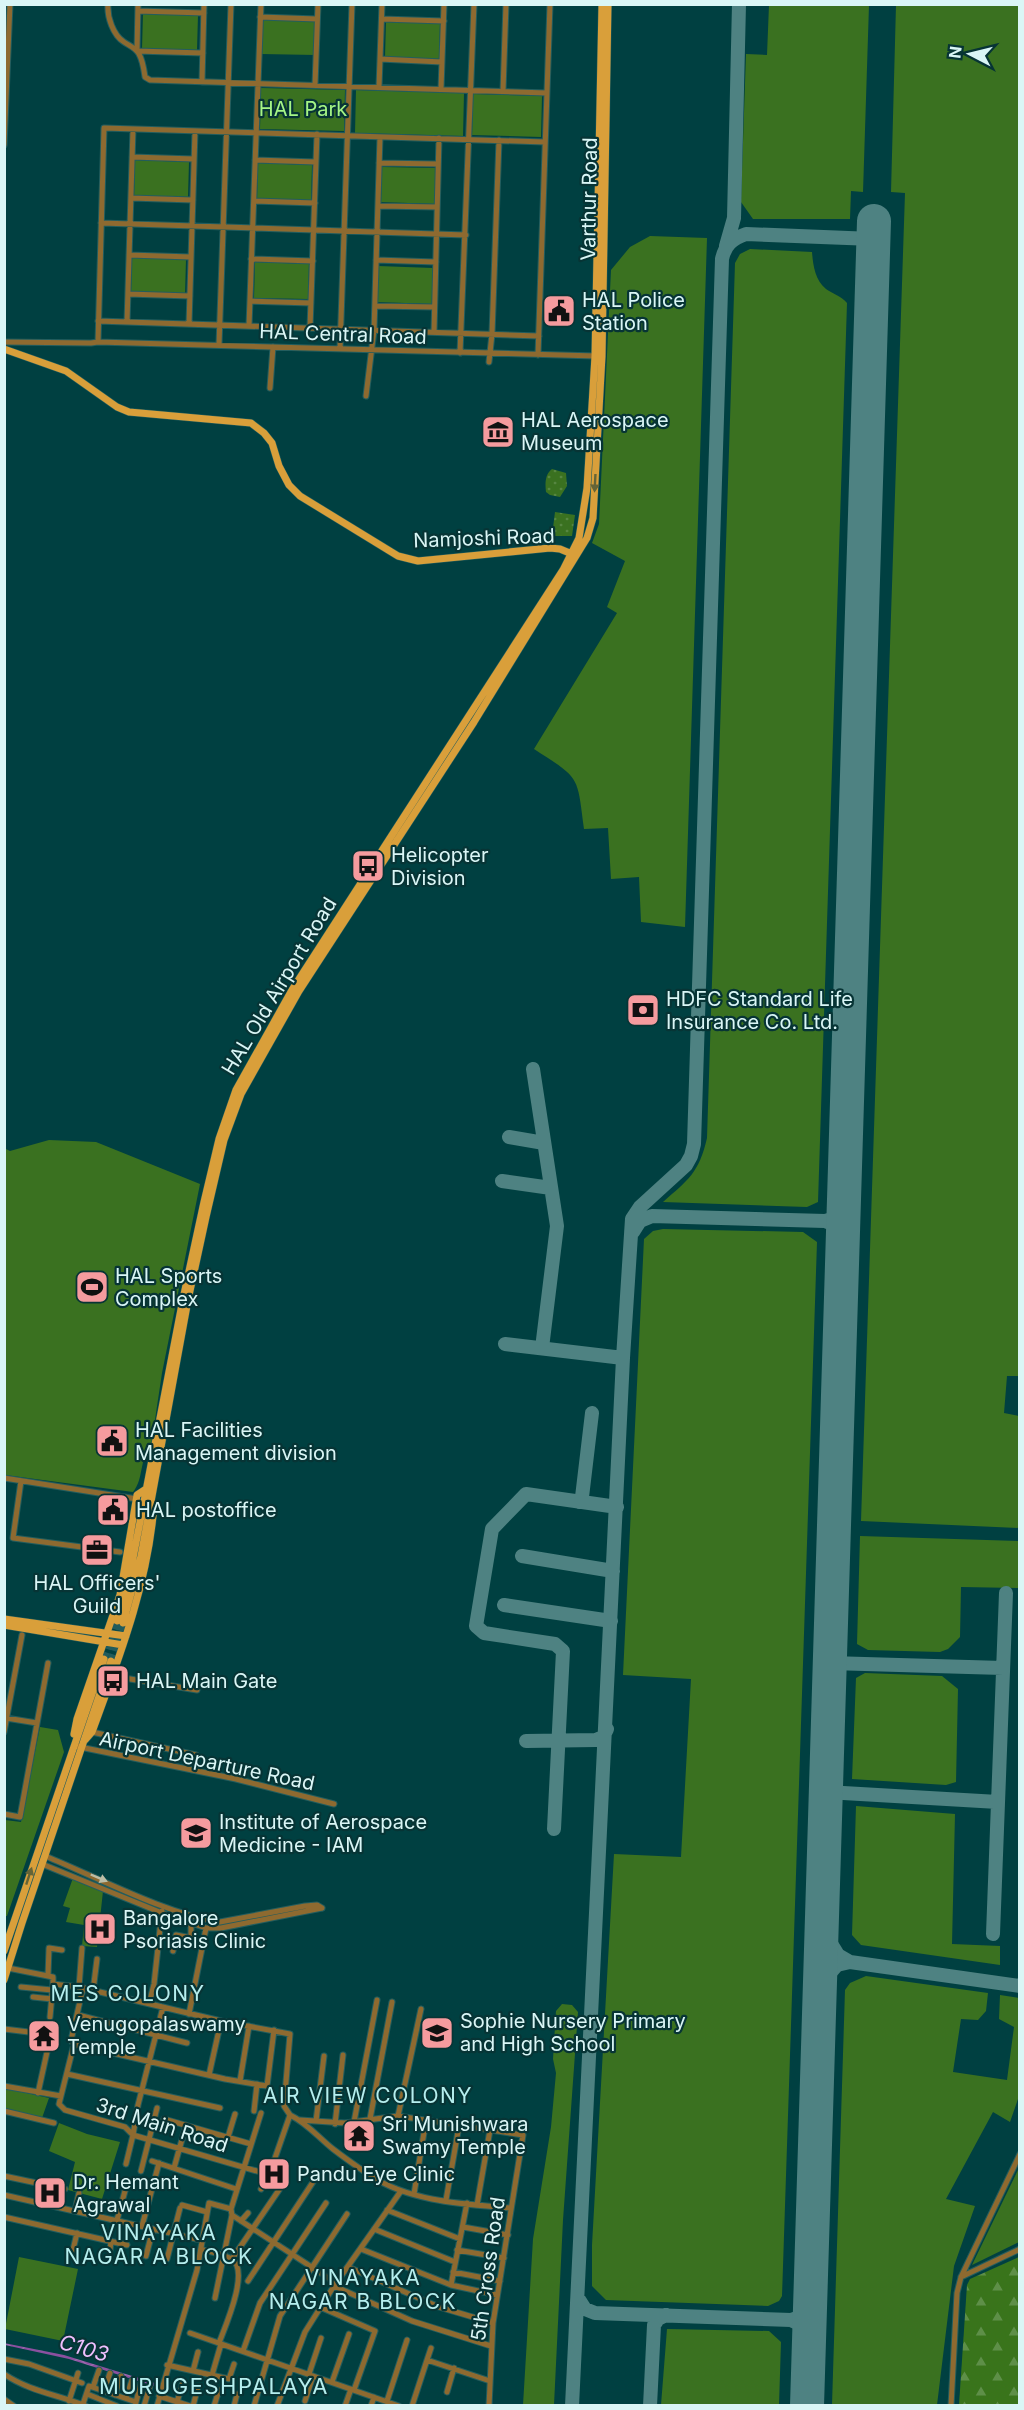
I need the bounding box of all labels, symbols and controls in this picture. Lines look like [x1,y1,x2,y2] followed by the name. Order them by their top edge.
[940,24,1000,84] north arrow
[944,45,966,59] text: N
[259,97,347,121] park label: HAL Park
[576,137,602,261] street label: Varthur Road
[582,288,685,335] place label: HAL Police Station
[541,293,577,329] public building icon: HAL Police Station
[259,319,427,349] street label: HAL Central Road
[521,408,669,455] place label: HAL Aerospace Museum
[480,414,516,450] museum icon: HAL Aerospace Museum
[591,473,600,492] one-way arrow
[413,524,555,552] street label: Namjoshi Road
[391,843,489,890] place label: Helicopter Division
[350,848,386,884] bus stop icon: Helicopter Division
[217,893,341,1079] street label: HAL Old Airport Road
[666,987,853,1034] place label: HDFC Standard Life Insurance Co. Ltd.
[625,992,661,1028] bank icon: HDFC Standard Life Insurance Co. Ltd.
[115,1264,222,1311] place label: HAL Sports Complex
[74,1269,110,1305] sports icon: HAL Sports Complex
[135,1418,337,1465] place label: HAL Facilities Management division
[94,1423,130,1459] public building icon: HAL Facilities Management division
[95,1492,131,1528] public building icon: HAL postoffice
[136,1498,277,1522] place label: HAL postoffice
[79,1532,115,1568] office icon: HAL Officers' Guild
[34,1571,160,1618] place label: HAL Officers' Guild
[95,1663,131,1699] bus stop icon: HAL Main Gate
[136,1669,277,1693] place label: HAL Main Gate
[97,1726,317,1796] street label: Airport Departure Road
[219,1810,427,1857] place label: Institute of Aerospace Medicine - IAM
[178,1815,214,1851] school or university icon: Institute of Aerospace Medicine - IAM
[25,1867,35,1885] one-way arrow
[90,1873,108,1883] one-way arrow
[123,1906,266,1953] place label: Bangalore Psoriasis Clinic
[82,1911,118,1947] hospital icon: Bangalore Psoriasis Clinic
[51,1981,205,2006] district label: MES COLONY
[460,2009,686,2056] place label: Sophie Nursery Primary and High School
[67,2012,246,2059] place label: Venugopalaswamy Temple
[419,2015,455,2051] school or university icon: Sophie Nursery Primary and High School
[26,2018,62,2054] temple icon: Venugopalaswamy Temple
[263,2083,473,2108] district label: AIR VIEW COLONY
[93,2092,231,2158] street label: 3rd Main Road
[382,2112,528,2159] place label: Sri Munishwara Swamy Temple
[341,2118,377,2154] temple icon: Sri Munishwara Swamy Temple
[256,2156,292,2192] hospital icon: Pandu Eye Clinic
[297,2162,455,2186] place label: Pandu Eye Clinic
[73,2170,179,2217] place label: Dr. Hemant Agrawal
[32,2175,68,2211] hospital icon: Dr. Hemant Agrawal
[466,2196,510,2342] street label: 5th Cross Road
[64,2220,254,2269] district label: VINAYAKA NAGAR A BLOCK
[269,2265,457,2314] district label: VINAYAKA NAGAR B BLOCK
[56,2329,112,2367] water label: C103
[99,2373,329,2399] district label: MURUGESHPALAYA

